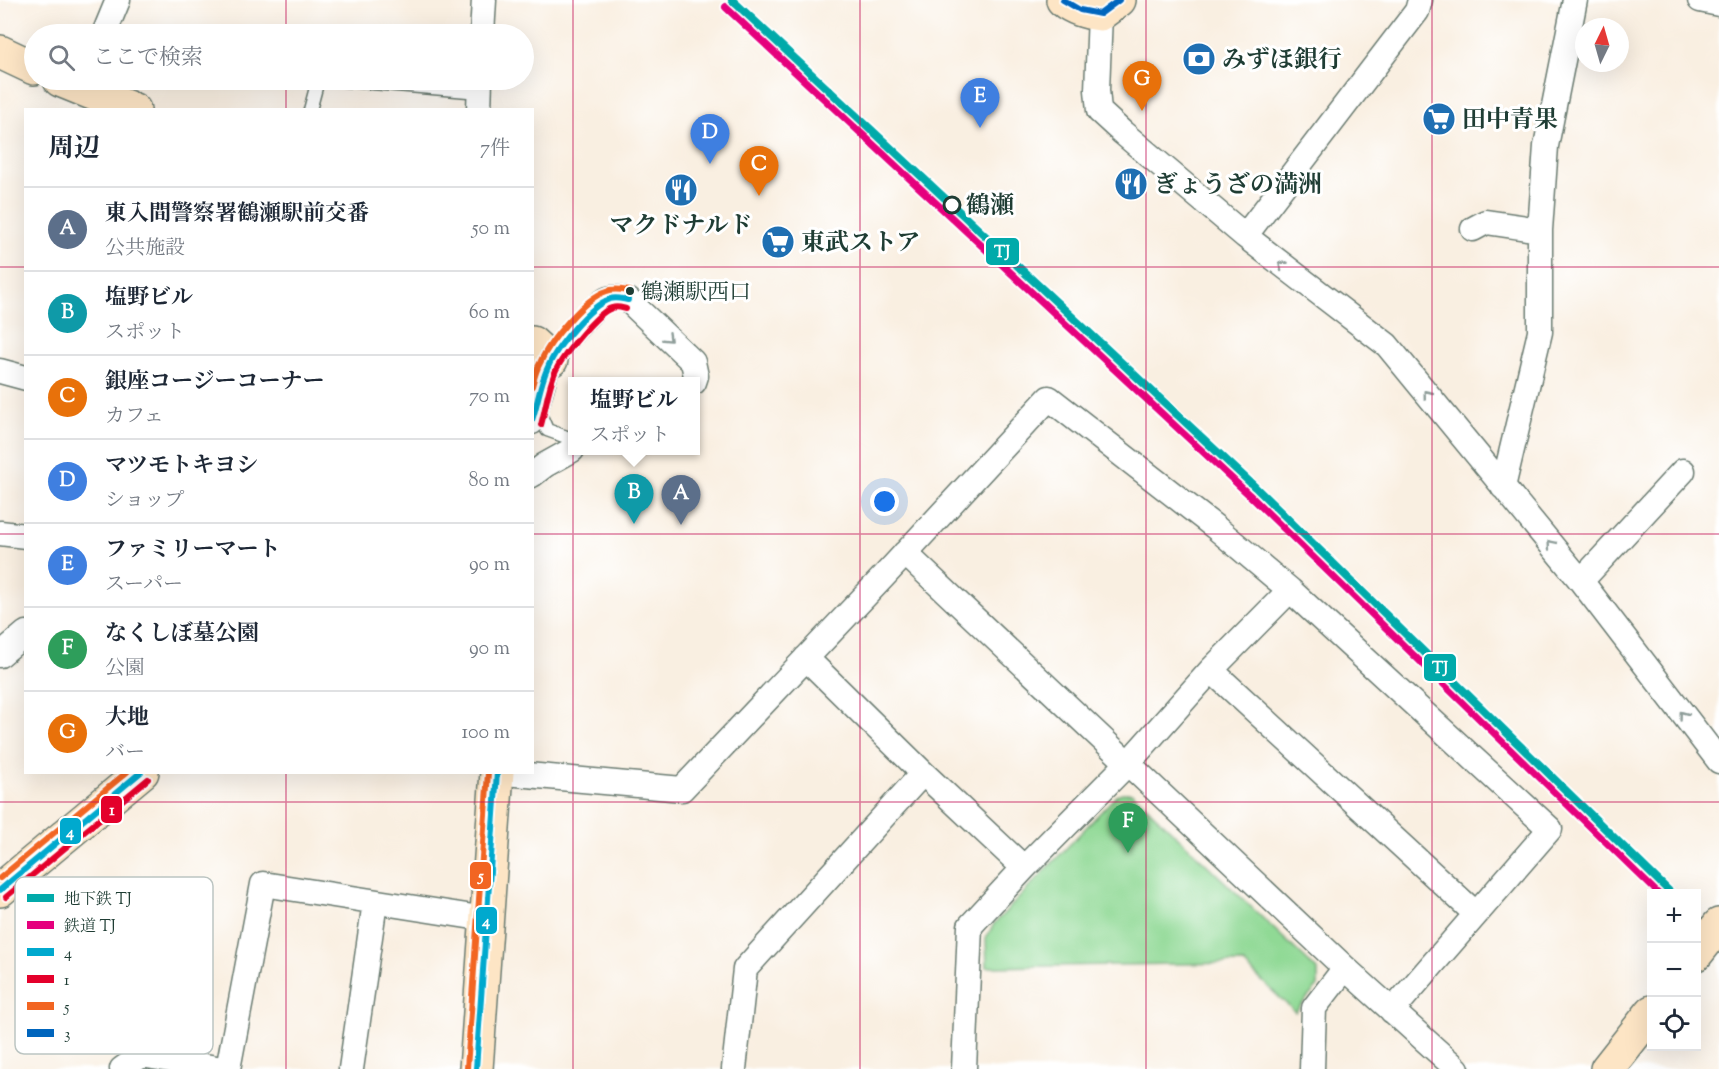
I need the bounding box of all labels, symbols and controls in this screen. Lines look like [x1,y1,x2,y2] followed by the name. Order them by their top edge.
[1575,18,1629,72] north arrow
[24,24,534,90] search box
[45,41,78,74] icon: search
[1181,41,1217,77] bank icon: みずほ銀行
[93,43,203,75] text: ここで検索
[1222,44,1342,78] place label: みずほ銀行
[1122,62,1162,111] pin: G
[960,78,1000,128] pin: E
[1421,101,1457,137] supermarket icon: 田中青果
[1462,104,1558,138] place label: 田中青果
[690,114,730,164] pin: D
[48,131,100,168] text: 周辺
[480,135,510,164] text: 7件
[740,146,778,196] pin: C
[1113,166,1149,202] restaurant icon: ぎょうざの満洲
[1154,169,1322,203] place label: ぎょうざの満洲
[663,172,699,208] restaurant icon: マクドナルド
[966,190,1014,224] place label: 鶴瀬
[943,196,961,214] marker: 鶴瀬
[105,199,369,231] text: 東入間警察署鶴瀬駅前交番
[610,210,752,244] place label: マクドナルド
[59,215,76,244] text: A
[472,215,510,244] text: 50 m
[760,224,796,260] supermarket icon: 東武ストア
[801,227,920,261] place label: 東武ストア
[105,235,185,264] text: 公共施設
[985,237,1020,266] line badge: TJ
[994,242,1010,265] text: TJ
[1278,261,1289,272] one-way arrow
[641,278,751,310] place label: 鶴瀬駅西口
[105,283,193,315] text: 塩野ビル
[624,285,636,297] marker: 鶴瀬駅西口
[61,299,74,328] text: B
[469,299,510,328] text: 60 m
[105,319,185,348] text: スポット
[661,331,671,342] one-way arrow
[105,367,325,399] text: 銀座コージーコーナー
[568,377,700,455] popup
[59,383,76,412] text: C
[469,383,510,412] text: 70 m
[590,386,678,418] text: 塩野ビル
[1423,390,1434,401] one-way arrow
[105,403,164,432] text: カフェ
[590,422,670,451] text: スポット
[105,451,258,483] text: マツモトキヨシ
[60,467,75,496] text: D
[469,467,510,496] text: 80 m
[614,474,654,524] pin: B
[662,476,700,525] pin: A
[105,487,185,516] text: ショップ
[870,487,899,516] your location
[105,535,281,567] text: ファミリーマート
[1547,540,1558,551] one-way arrow
[61,551,74,580] text: E
[469,551,510,580] text: 90 m
[105,571,183,600] text: スーパー
[105,619,259,651] text: なくしぼ墓公園
[62,635,73,664] text: F
[469,635,510,664] text: 90 m
[1423,653,1457,682] line badge: TJ
[105,655,145,684] text: 公園
[1432,658,1448,681] text: TJ
[105,703,149,735] text: 大地
[1680,710,1691,721] one-way arrow
[59,719,76,748] text: G
[461,719,510,748] text: 100 m
[105,739,145,768] text: バー
[100,795,123,824] line badge: 1
[109,800,115,823] text: 1
[1108,804,1148,853] pin: F
[59,817,82,845] line badge: 4
[65,822,74,845] text: 4
[469,861,492,890] line badge: 5
[476,866,484,889] text: 5
[15,877,213,1054] legend
[64,889,132,912] text: 地下鉄 TJ
[1647,889,1701,1051] map controls
[1647,889,1701,943] button: +
[475,906,498,935] line badge: 4
[481,911,490,934] text: 4
[63,916,116,939] text: 鉄道 TJ
[64,943,72,966] text: 4
[1647,943,1701,997] button: −
[64,970,70,993] text: 1
[63,997,70,1020] text: 5
[1647,997,1701,1051] button: locate
[64,1024,70,1047] text: 3

